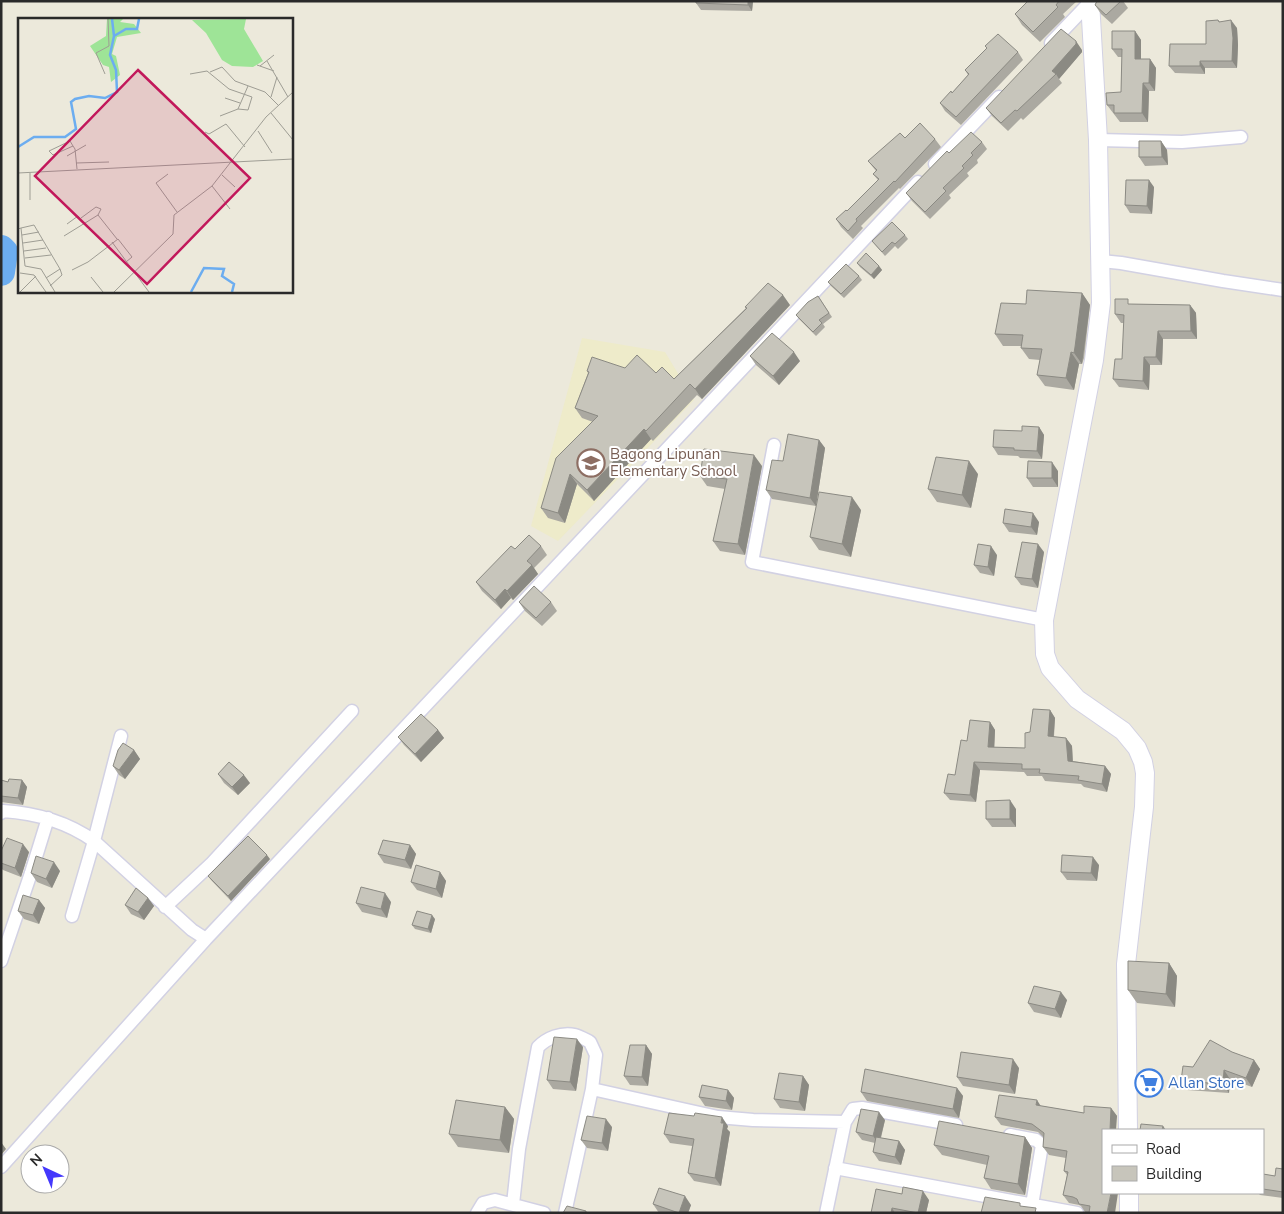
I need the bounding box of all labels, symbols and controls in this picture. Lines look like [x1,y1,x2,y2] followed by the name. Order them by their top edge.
[18,18,292,292] inset map
[610,444,737,481] place label: Bagong Lipunan Elementary School
[576,448,606,478] school or university icon: Bagong Lipunan Elementary School
[1134,1068,1164,1098] supermarket icon: Allan Store
[1168,1073,1244,1093] place label: Allan Store
[1102,1129,1264,1194] legend
[1146,1139,1181,1159] text: Road
[20,1144,70,1194] north arrow
[26,1150,47,1170] text: N
[1146,1164,1202,1184] text: Building

